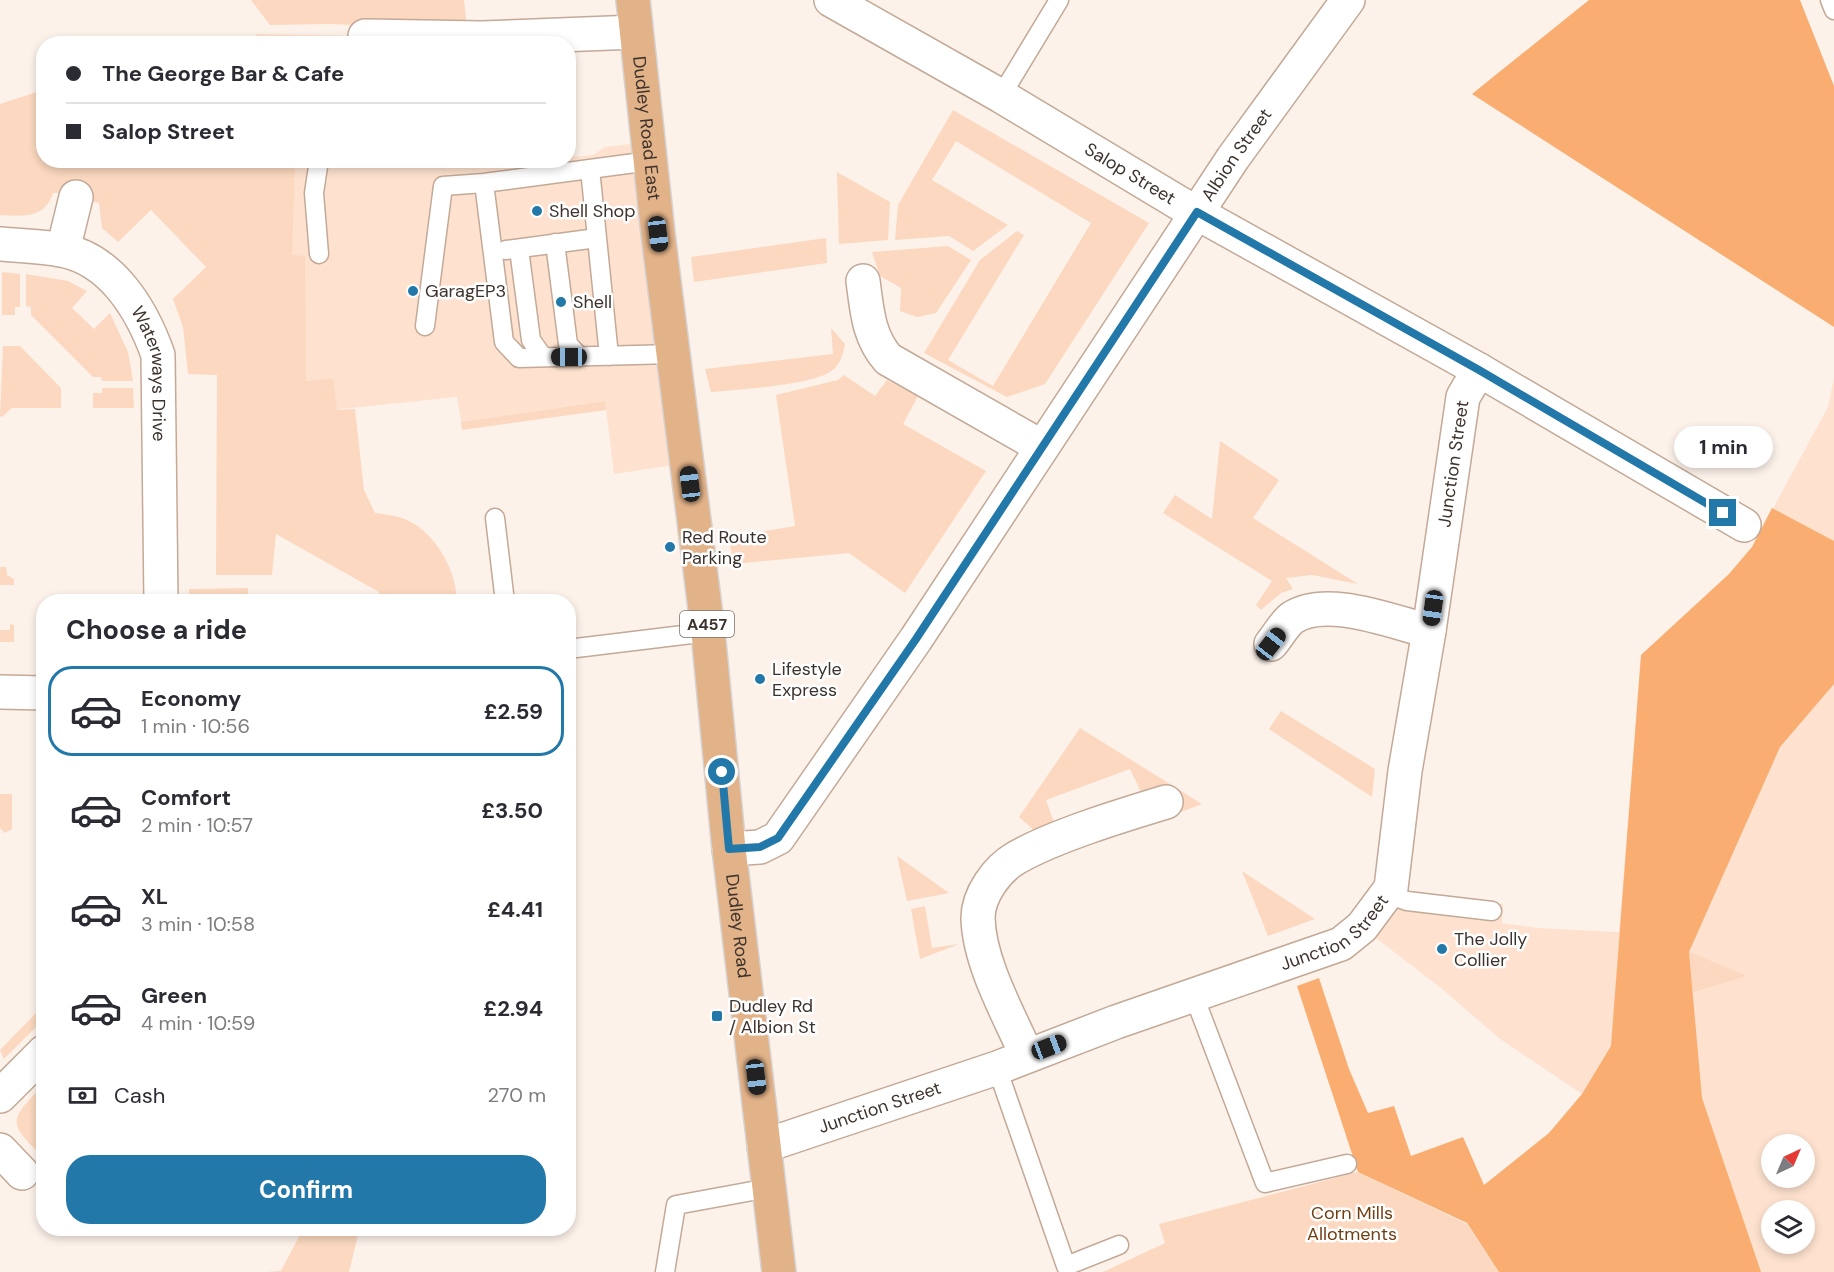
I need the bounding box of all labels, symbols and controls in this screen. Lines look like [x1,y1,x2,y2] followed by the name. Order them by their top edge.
[627,55,666,202] street label: Dudley Road East
[102,59,344,88] text: The George Bar & Cafe
[1196,103,1277,206] street label: Albion Street
[102,117,235,146] text: Salop Street
[1080,137,1180,210] street label: Salop Street
[549,199,636,223] place label: Shell Shop
[530,204,544,218] marker: Shell Shop
[647,215,669,253] car
[425,279,506,303] place label: GaragEP3
[406,284,420,298] marker: GaragEP3
[573,290,612,314] place label: Shell
[554,295,568,309] marker: Shell
[125,302,171,441] street label: Waterways Drive
[551,348,587,366] car
[1432,399,1474,529] street label: Junction Street
[1674,426,1772,468] callout: 1 min
[1699,434,1748,460] text: 1 min
[679,465,701,503] car
[1709,499,1736,526] route end
[682,525,767,570] place label: Red Route Parking
[663,540,677,554] marker: Red Route Parking
[1422,589,1444,627] car
[680,611,734,637] road number: A457
[66,612,247,647] text: Choose a ride
[1253,624,1289,664] car
[772,657,842,702] place label: Lifestyle Express
[753,672,767,686] marker: Lifestyle Express
[69,684,123,738] icon: car
[141,684,241,713] text: Economy
[484,697,543,726] text: £2.59
[141,713,250,739] text: 1 min · 10:56
[708,758,735,785] route start
[69,783,123,837] icon: car
[141,783,231,812] text: Comfort
[481,796,543,825] text: £3.50
[141,812,253,838] text: 2 min · 10:57
[720,873,756,979] street label: Dudley Road
[69,882,123,936] icon: car
[141,882,168,911] text: XL
[1277,890,1394,976] street label: Junction Street
[487,895,543,924] text: £4.41
[141,911,255,937] text: 3 min · 10:58
[1454,927,1527,972] place label: The Jolly Collier
[1435,942,1449,956] marker: The Jolly Collier
[69,981,123,1035] icon: car
[141,981,207,1010] text: Green
[483,994,543,1023] text: £2.94
[729,994,816,1039] place label: Dudley Rd / Albion St
[710,1009,724,1023] marker: Dudley Rd / Albion St
[141,1010,255,1036] text: 4 min · 10:59
[1029,1032,1069,1062] car
[745,1058,767,1096] car
[815,1076,944,1139] street label: Junction Street
[66,1079,99,1112] icon: cash
[114,1081,165,1110] text: Cash
[488,1082,546,1108] text: 270 m
[1761,1134,1815,1188] north arrow
[1761,1134,1815,1254] map controls
[66,1155,546,1224] button: Confirm
[1761,1200,1815,1254] button: layers
[1307,1201,1397,1246] park label: Corn Mills Allotments

